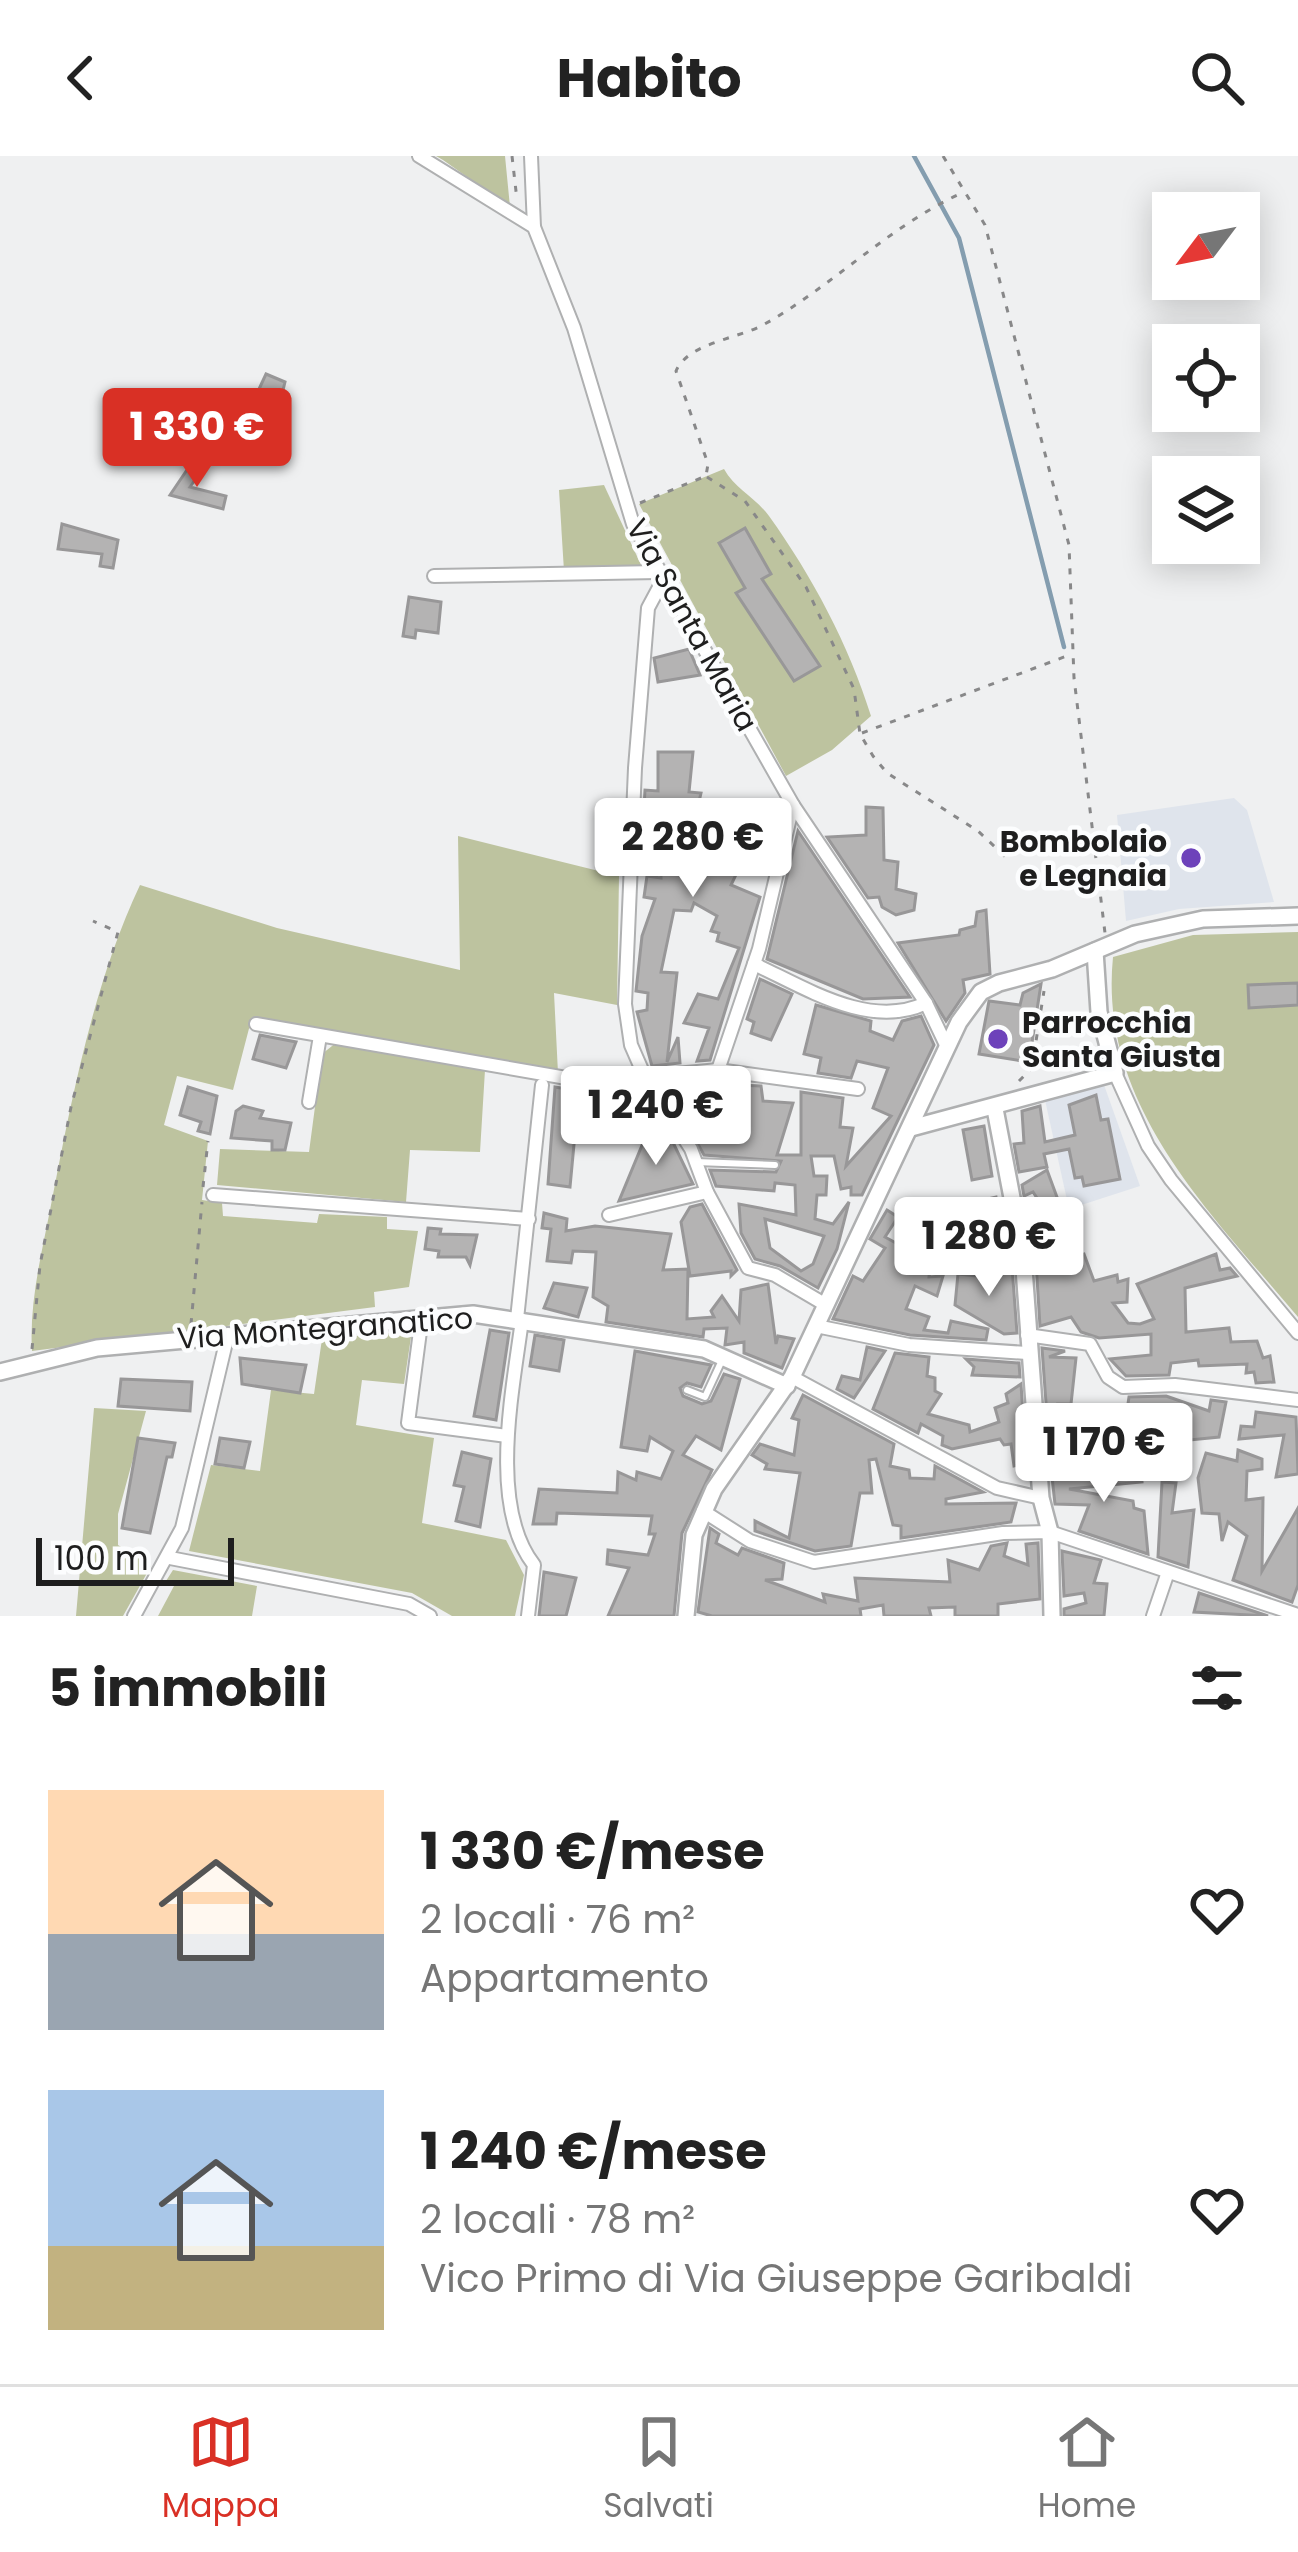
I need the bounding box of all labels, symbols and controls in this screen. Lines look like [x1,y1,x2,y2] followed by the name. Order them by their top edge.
[556,40,742,116] text: Habito
[48,45,114,111] icon: back
[1184,45,1250,111] icon: search
[1152,192,1260,300] north arrow
[1152,192,1260,564] map controls
[1152,324,1260,432] button: locate
[86,388,308,490] pin: 1 330 €
[130,399,264,454] text: 1 330 €
[1152,456,1260,564] button: layers
[616,511,768,739] street label: Via Santa Maria
[582,798,804,900] pin: 2 280 €
[622,809,764,864] text: 2 280 €
[1000,820,1167,897] place label: Bombolaio e Legnaia
[1178,845,1204,871] marker: Bombolaio e Legnaia
[1022,1001,1221,1078] place label: Parrocchia Santa Giusta
[985,1026,1011,1052] marker: Parrocchia Santa Giusta
[545,1066,767,1168] pin: 1 240 €
[588,1077,724,1132] text: 1 240 €
[878,1197,1100,1299] pin: 1 280 €
[921,1208,1057,1263] text: 1 280 €
[176,1296,474,1360] street label: Via Montegranatico
[993,1403,1215,1505] pin: 1 170 €
[1042,1414,1166,1469] text: 1 170 €
[36,1532,234,1585] scale bar
[54,1535,149,1582] text: 100 m
[48,1652,327,1724] text: 5 immobili
[1184,1655,1250,1721] icon: filters
[420,1815,765,1887] text: 1 330 €/mese
[144,1838,288,1982] icon: home
[1184,1877,1250,1943] icon: heart
[420,1892,695,1947] text: 2 locali · 76 m²
[420,1951,709,2006] text: Appartamento
[420,2115,767,2187] text: 1 240 €/mese
[144,2138,288,2282] icon: home
[1184,2177,1250,2243] icon: heart
[420,2192,695,2247] text: 2 locali · 78 m²
[420,2251,1132,2306] text: Vico Primo di Via Giuseppe Garibaldi
[162,2409,280,2531] tab: Mappa
[603,2409,714,2531] tab: Salvati
[1038,2409,1136,2531] tab: Home

